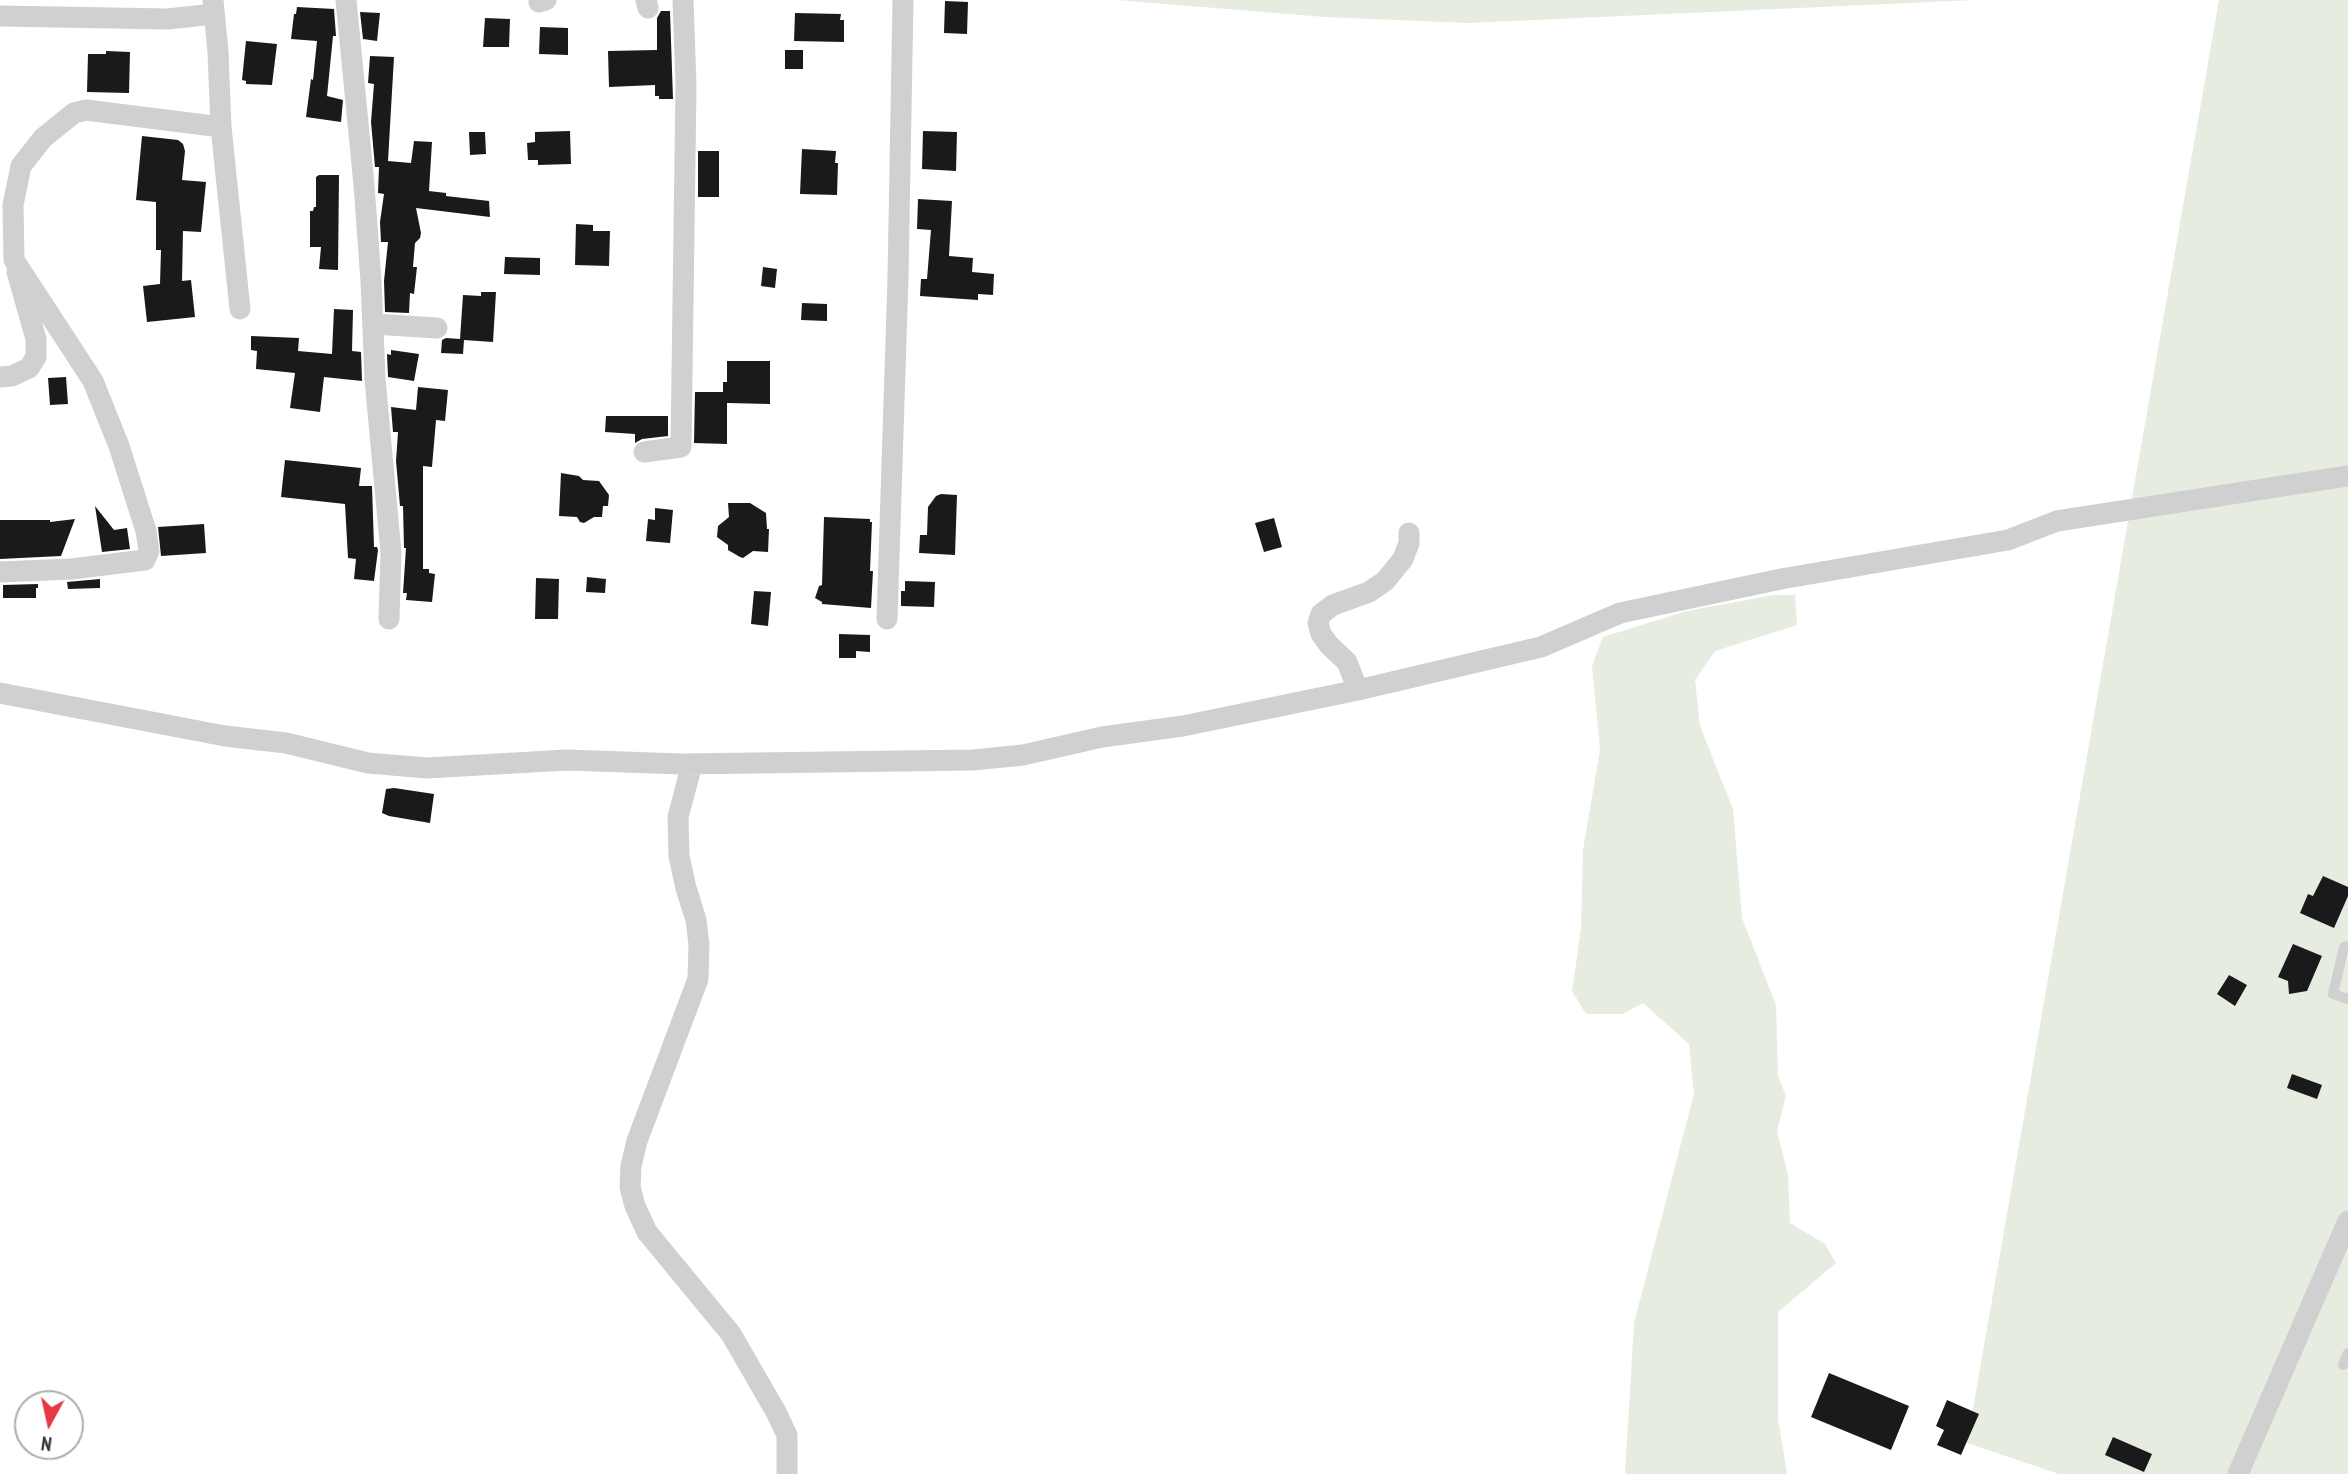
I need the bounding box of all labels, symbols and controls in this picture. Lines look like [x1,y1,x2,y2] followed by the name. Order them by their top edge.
[14,1390,84,1460] north arrow
[40,1431,53,1456] text: N

